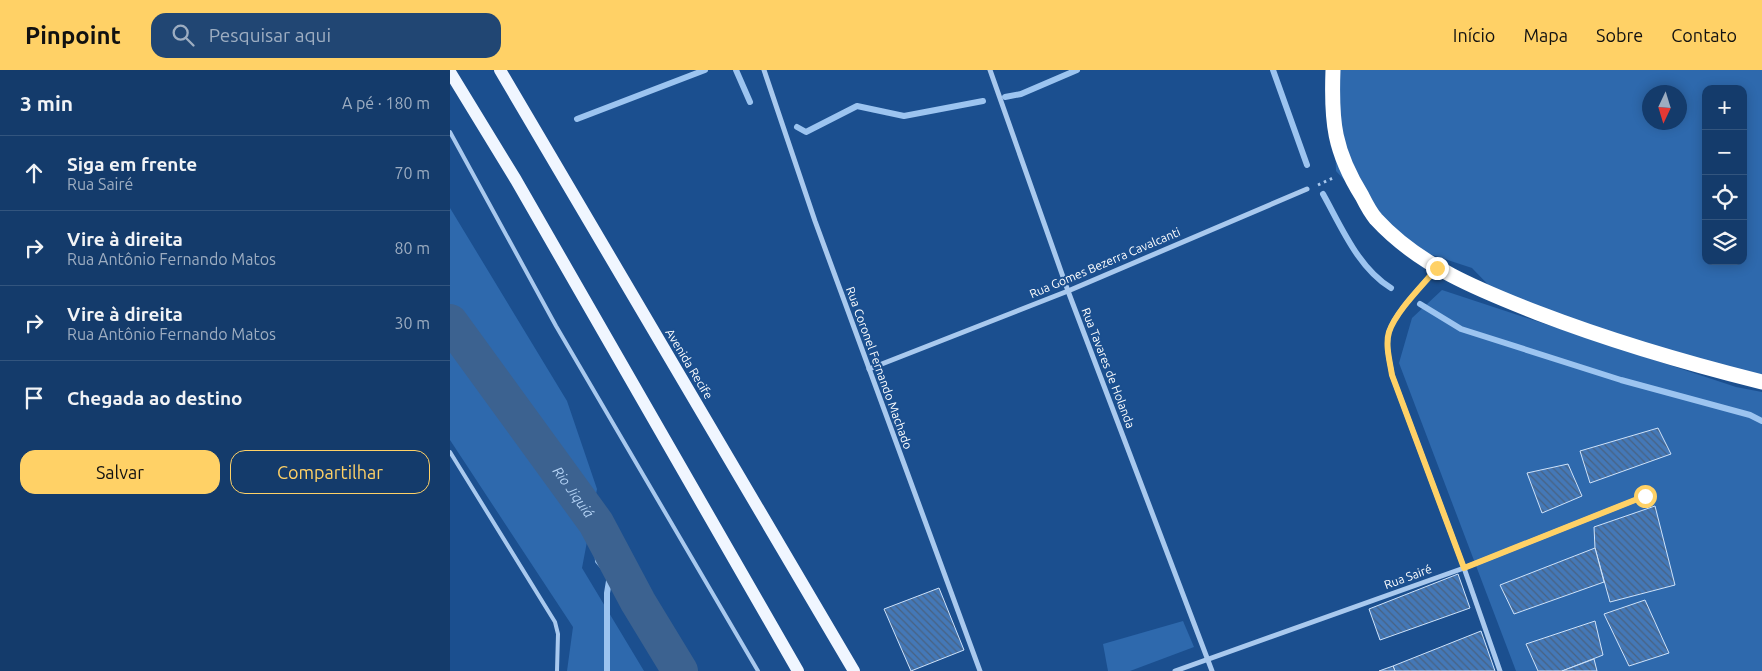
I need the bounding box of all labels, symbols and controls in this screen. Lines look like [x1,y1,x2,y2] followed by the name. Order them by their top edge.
[151,13,501,58] search box
[169,21,197,49] icon: search
[25,22,121,49] text: Pinpoint
[209,24,331,46] text: Pesquisar aqui
[1453,25,1495,45] text: Início
[1523,25,1568,45] text: Mapa
[1596,25,1643,45] text: Sobre
[1671,25,1737,45] text: Contato
[1642,85,1687,130] north arrow
[1702,85,1747,265] map controls
[1702,85,1747,130] button: +
[20,91,73,115] text: 3 min
[342,94,430,112] text: A pé · 180 m
[1702,130,1747,175] button: −
[67,153,197,175] text: Siga em frente
[20,159,48,187] icon: ahead
[394,164,430,182] text: 70 m
[67,175,133,193] text: Rua Sairé
[1702,175,1747,220] button: locate
[1702,220,1747,265] button: layers
[1028,225,1182,300] street label: Rua Gomes Bezerra Cavalcanti
[67,228,183,250] text: Vire à direita
[20,234,48,262] icon: right
[394,239,430,257] text: 80 m
[67,250,276,268] text: Rua Antônio Fernando Matos
[1426,257,1449,280] route end
[844,285,915,451] street label: Rua Coronel Fernando Machado
[67,303,183,325] text: Vire à direita
[1079,306,1137,430] street label: Rua Tavares de Holanda
[20,309,48,337] icon: right
[394,314,430,332] text: 30 m
[67,325,276,343] text: Rua Antônio Fernando Matos
[663,326,715,401] street label: Avenida Recife
[20,384,48,412] icon: arrive
[67,387,243,409] text: Chegada ao destino
[20,450,220,494] button: Salvar
[230,450,430,494] button: Compartilhar
[550,463,598,521] water label: Rio Jiquiá
[1634,485,1657,508] route start
[1382,562,1433,591] street label: Rua Sairé

